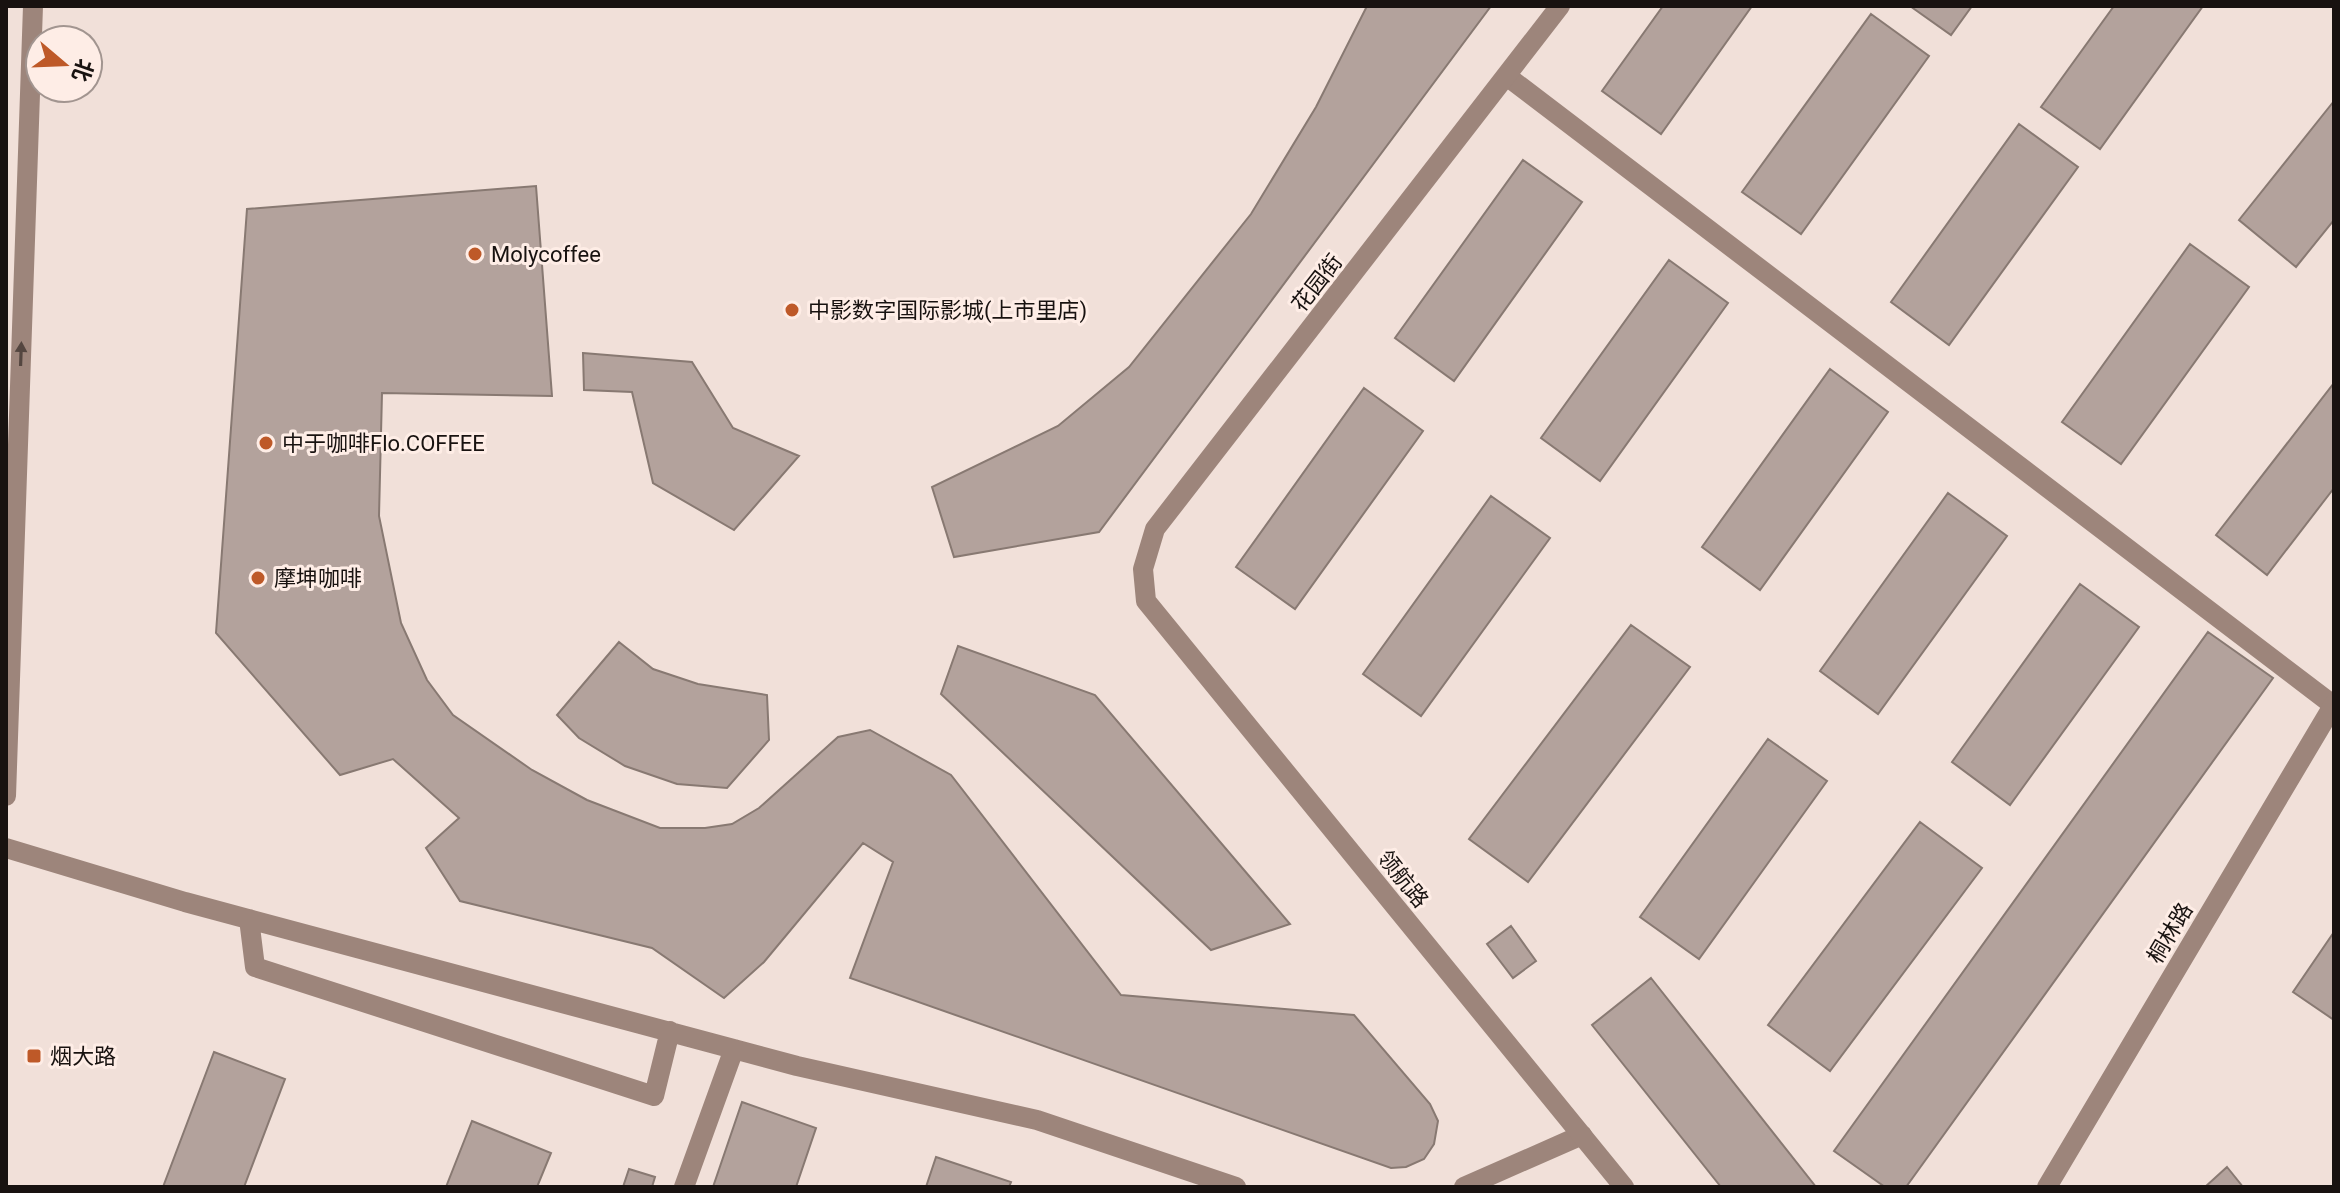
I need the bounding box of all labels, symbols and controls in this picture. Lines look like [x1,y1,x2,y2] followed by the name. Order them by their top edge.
[24,24,104,104] north arrow
[67,56,98,85] text: 北
[491,242,601,267] place label: Molycoffee
[466,245,484,263] marker: Molycoffee
[1287,249,1347,317] street label: 花园街
[808,298,1087,324] place label: 中影数字国际影城(上市里店)
[783,301,801,319] marker: 中影数字国际影城(上市里店)
[15,341,28,366] one-way arrow
[282,431,485,456] place label: 中于咖啡Flo.COFFEE
[257,434,275,452] marker: 中于咖啡Flo.COFFEE
[274,566,362,591] place label: 摩坤咖啡
[249,569,267,587] marker: 摩坤咖啡
[1373,845,1433,913] street label: 领航路
[2142,898,2198,968] street label: 桐林路
[50,1044,116,1069] place label: 烟大路
[25,1047,43,1065] marker: 烟大路

